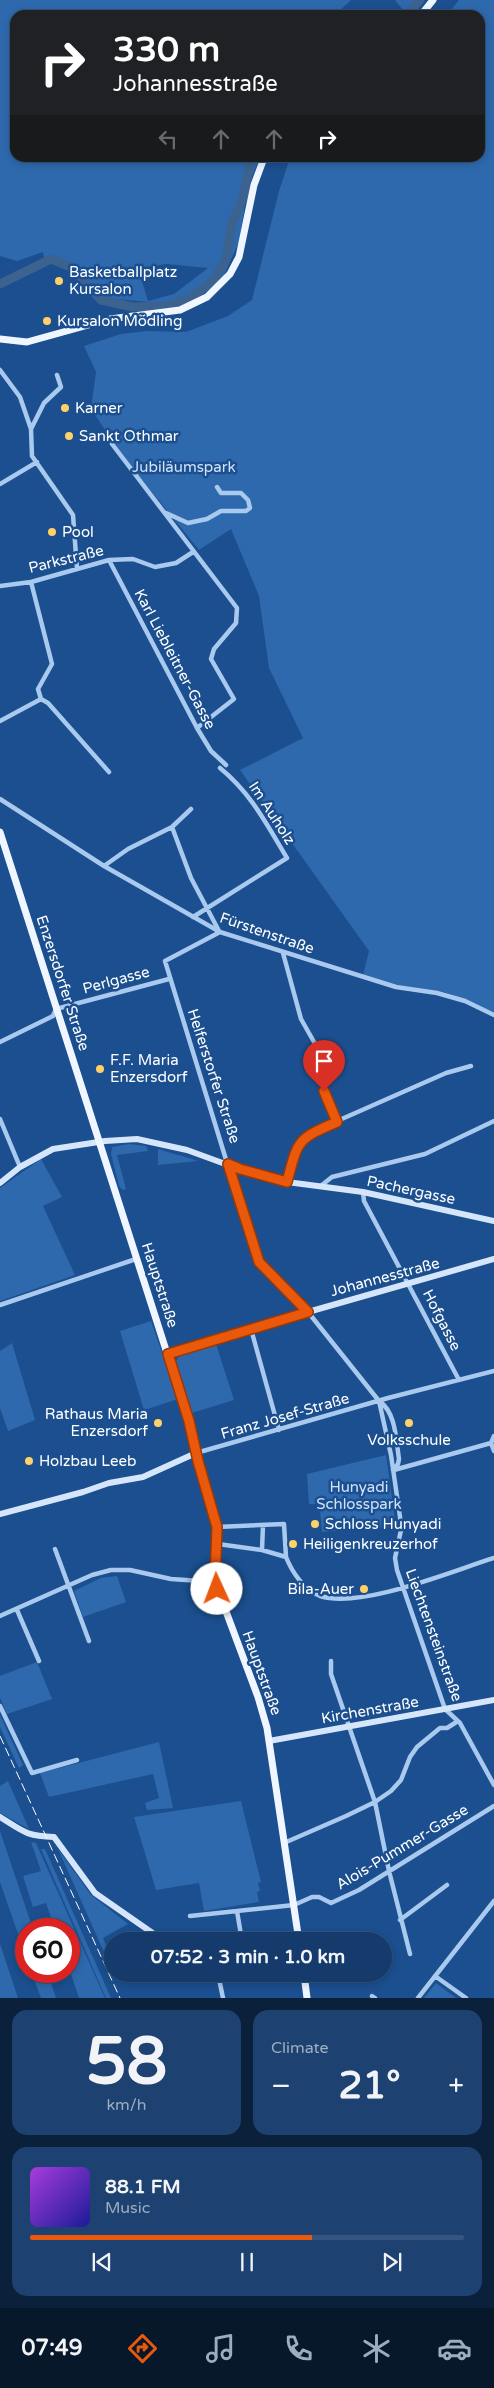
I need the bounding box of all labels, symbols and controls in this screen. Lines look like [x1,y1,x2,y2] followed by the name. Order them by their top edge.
[113,29,220,71] text: 330 m
[30,30,95,95] icon: right
[113,71,278,97] text: Johannesstraße
[154,125,182,153] icon: left
[207,125,235,153] icon: ahead
[260,125,288,153] icon: ahead
[313,125,341,153] icon: right
[69,263,177,298] place label: Basketballplatz Kursalon
[53,275,65,287] marker: Basketballplatz Kursalon
[57,312,182,330] place label: Kursalon Mödling
[41,315,53,327] marker: Kursalon Mödling
[75,399,123,417] place label: Karner
[59,402,71,414] marker: Karner
[79,427,179,445] place label: Sankt Othmar
[63,430,75,442] marker: Sankt Othmar
[132,458,236,476] park label: Jubiläumspark
[62,523,94,541] place label: Pool
[46,526,58,538] marker: Pool
[27,541,105,577] street label: Parkstraße
[130,586,220,732] street label: Karl Liebleitner-Gasse
[245,778,299,848] street label: Im Auholz
[217,908,317,958] street label: Fürstenstraße
[33,913,93,1053] street label: Enzersdorfer Straße
[81,962,151,998] street label: Perlgasse
[184,1006,244,1146] street label: Helferstorfer Straße
[303,1040,345,1091] pin
[310,1047,338,1075] icon: arrive
[110,1051,188,1086] place label: F.F. Maria Enzersdorf
[94,1063,106,1075] marker: F.F. Maria Enzersdorf
[365,1172,457,1208] street label: Pachergasse
[138,1240,182,1330] street label: Hauptstraße
[328,1254,442,1300] street label: Johannesstraße
[419,1286,465,1354] street label: Hofgasse
[219,1389,351,1443] street label: Franz Josef-Straße
[45,1405,148,1440] place label: Rathaus Maria Enzersdorf
[152,1417,164,1429] marker: Rathaus Maria Enzersdorf
[403,1417,415,1429] marker: Volksschule
[367,1431,451,1449] place label: Volksschule
[39,1452,136,1470] place label: Holzbau Leeb
[23,1455,35,1467] marker: Holzbau Leeb
[316,1478,402,1513] park label: Hunyadi Schlosspark
[325,1515,441,1533] place label: Schloss Hunyadi
[309,1518,321,1530] marker: Schloss Hunyadi
[303,1535,438,1553] place label: Heiligenkreuzerhof
[287,1538,299,1550] marker: Heiligenkreuzerhof
[190,1562,242,1614] position arrow
[402,1566,466,1704] street label: Liechtensteinstraße
[288,1580,354,1598] place label: Bila-Auer
[358,1583,370,1595] marker: Bila-Auer
[238,1628,286,1718] street label: Hauptstraße
[320,1693,420,1727] street label: Kirchenstraße
[333,1800,471,1894] street label: Alois-Pummer-Gasse
[15,1918,80,1983] speed limit sign: 60
[151,1946,345,1968] text: 07:52 · 3 min · 1.0 km
[86,2023,167,2102] text: 58
[271,2038,329,2058] text: Climate
[339,2063,401,2109] text: 21°
[271,2069,291,2103] text: −
[448,2069,464,2103] text: +
[106,2095,147,2115] text: km/h
[105,2176,181,2198] text: 88.1 FM
[105,2198,150,2218] text: Music
[88,2248,116,2276] icon: previous
[233,2248,261,2276] icon: pause
[378,2248,406,2276] icon: next
[125,2331,160,2366] icon: directions
[203,2331,238,2366] icon: music
[281,2331,316,2366] icon: phone
[359,2331,394,2366] icon: climate
[437,2331,472,2366] icon: car
[22,2335,82,2361] text: 07:49

